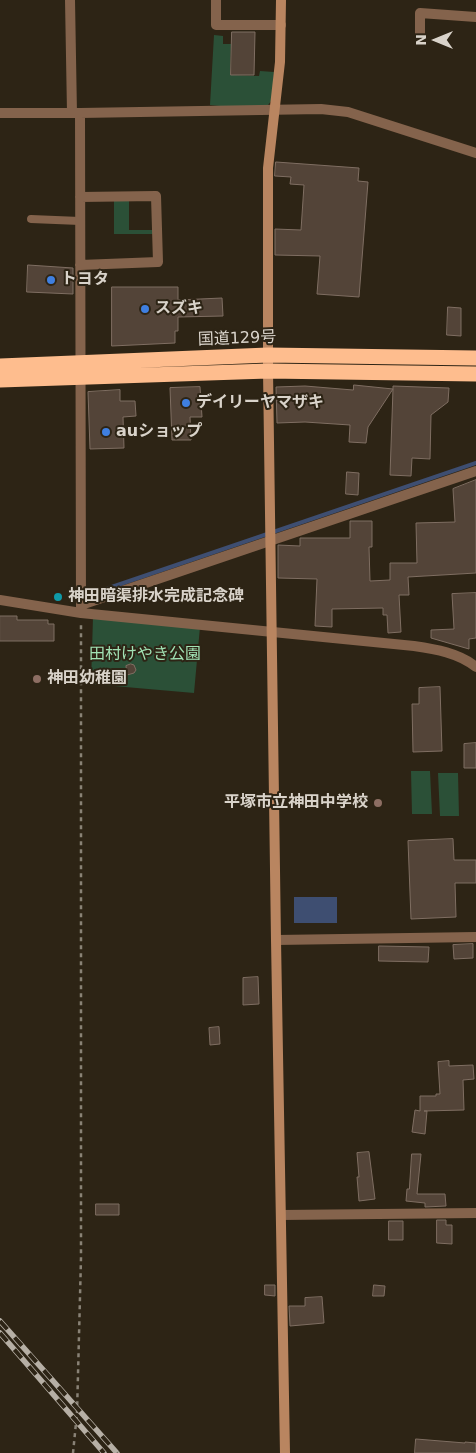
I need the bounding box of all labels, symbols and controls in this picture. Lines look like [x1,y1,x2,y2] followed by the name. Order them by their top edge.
[411,15,461,65] north arrow
[413,34,429,46] text: N
[61,270,109,290] place label: トヨタ
[45,274,57,286] marker: トヨタ
[155,299,203,319] place label: スズキ
[139,303,151,315] marker: スズキ
[197,328,277,350] street label: 国道129号
[196,393,324,413] place label: デイリーヤマザキ
[180,397,192,409] marker: デイリーヤマザキ
[116,422,202,442] place label: auショップ
[100,426,112,438] marker: auショップ
[68,587,244,607] place label: 神田暗渠排水完成記念碑
[52,591,64,603] marker: 神田暗渠排水完成記念碑
[89,645,201,665] park label: 田村けやき公園
[47,669,127,689] place label: 神田幼稚園
[31,673,43,685] marker: 神田幼稚園
[224,793,368,813] place label: 平塚市立神田中学校
[372,797,384,809] marker: 平塚市立神田中学校

